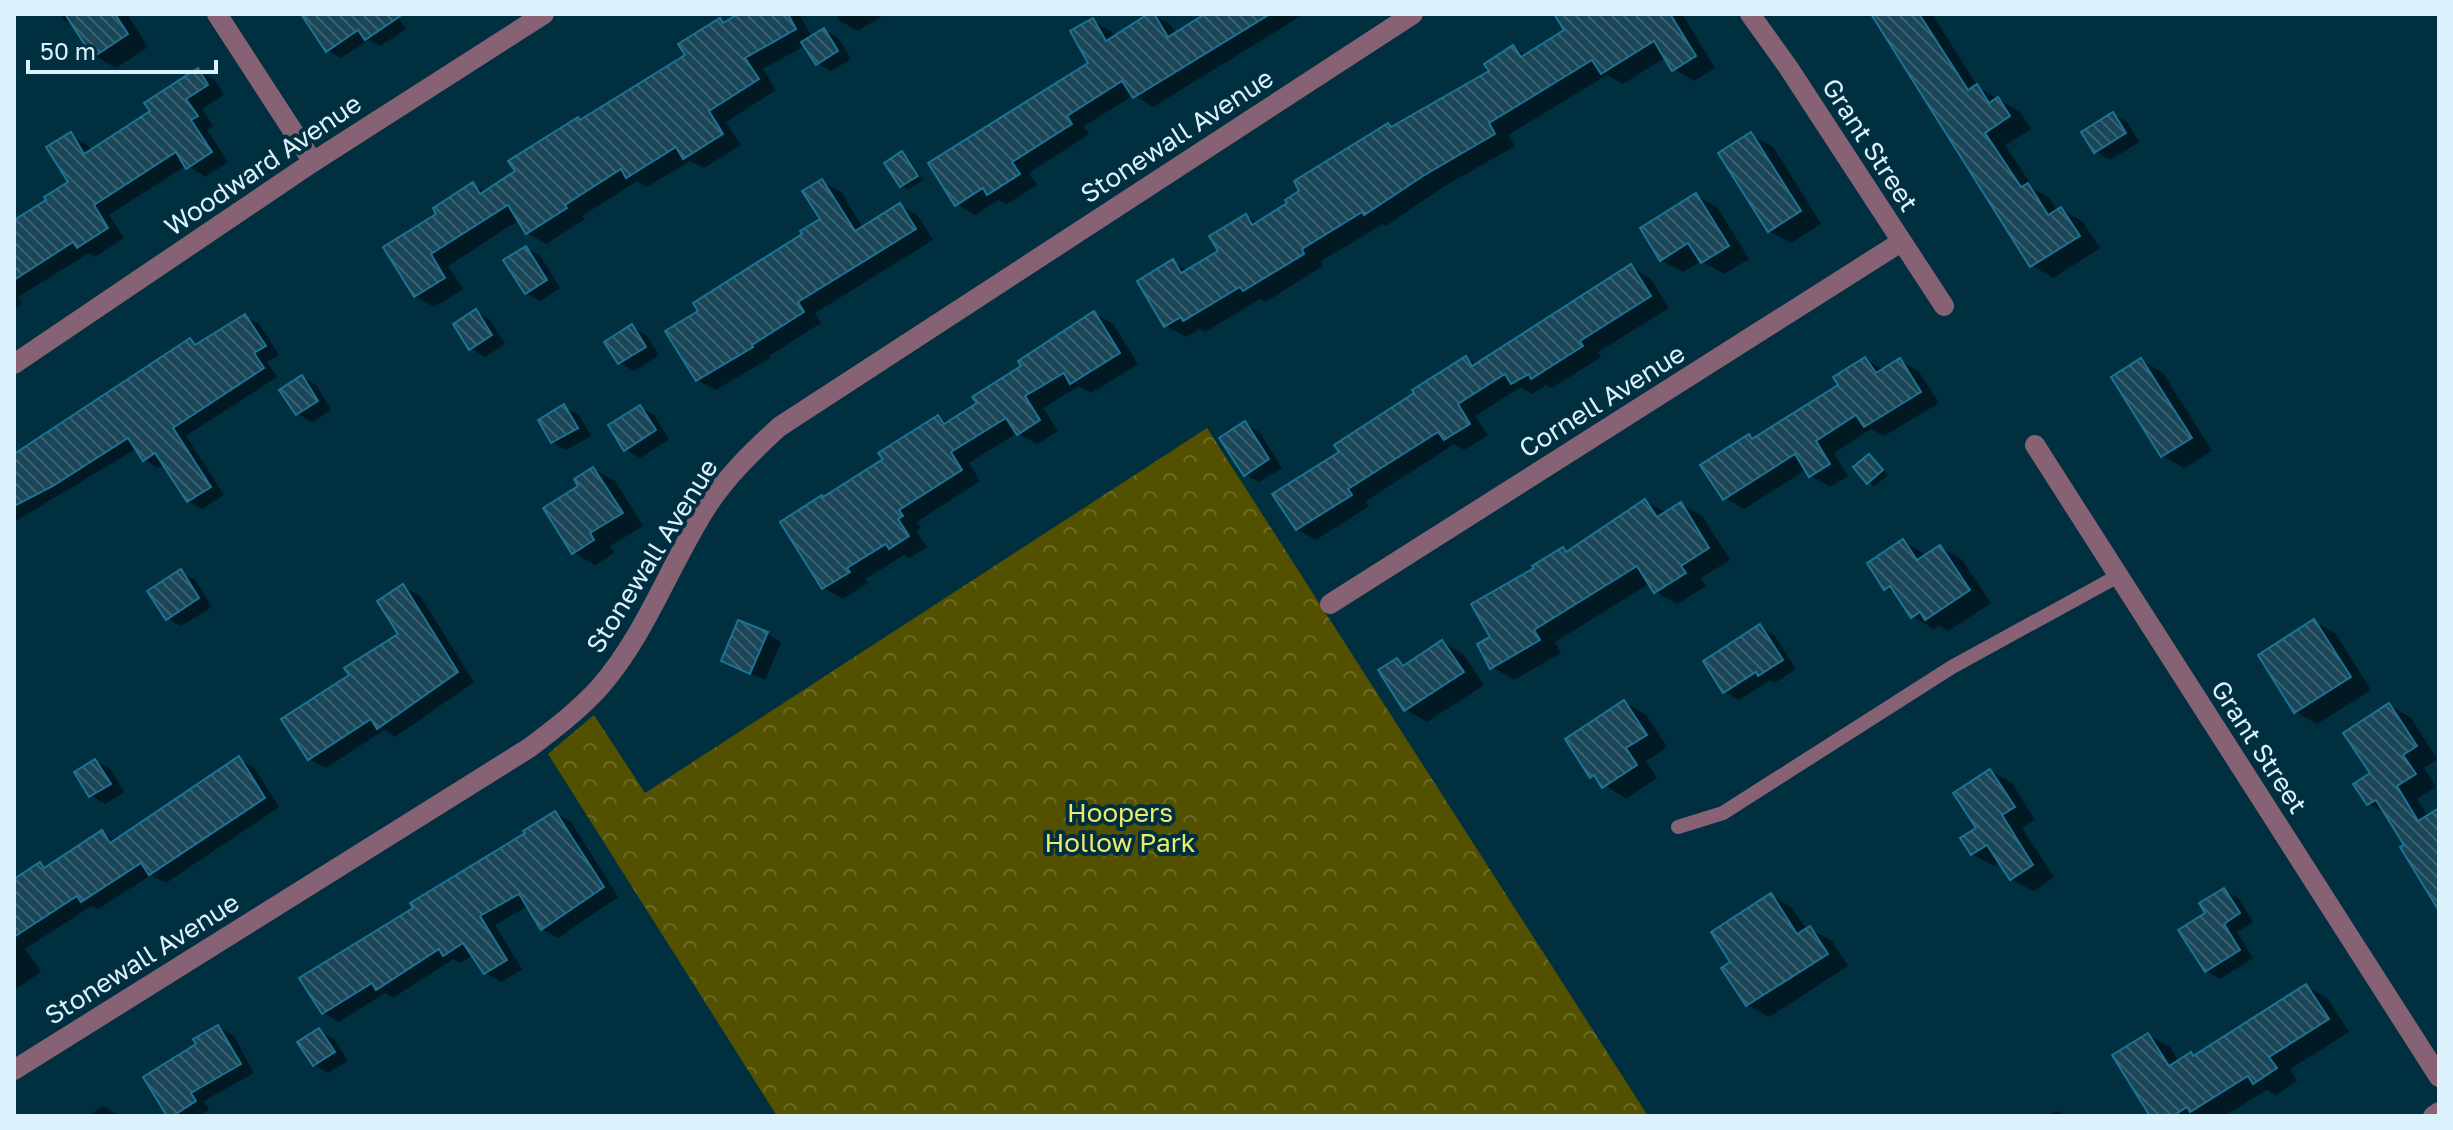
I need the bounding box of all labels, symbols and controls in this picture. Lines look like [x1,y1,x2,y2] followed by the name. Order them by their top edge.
[28,24,216,74] scale bar
[40,36,96,65] text: 50 m
[1075,62,1279,209] street label: Stonewall Avenue
[1816,72,1925,217] street label: Grant Street
[159,87,367,242] street label: Woodward Avenue
[1513,337,1690,464] street label: Cornell Avenue
[579,453,724,659] street label: Stonewall Avenue
[2205,674,2314,819] street label: Grant Street
[1045,797,1196,858] park label: Hoopers Hollow Park
[39,886,245,1031] street label: Stonewall Avenue

